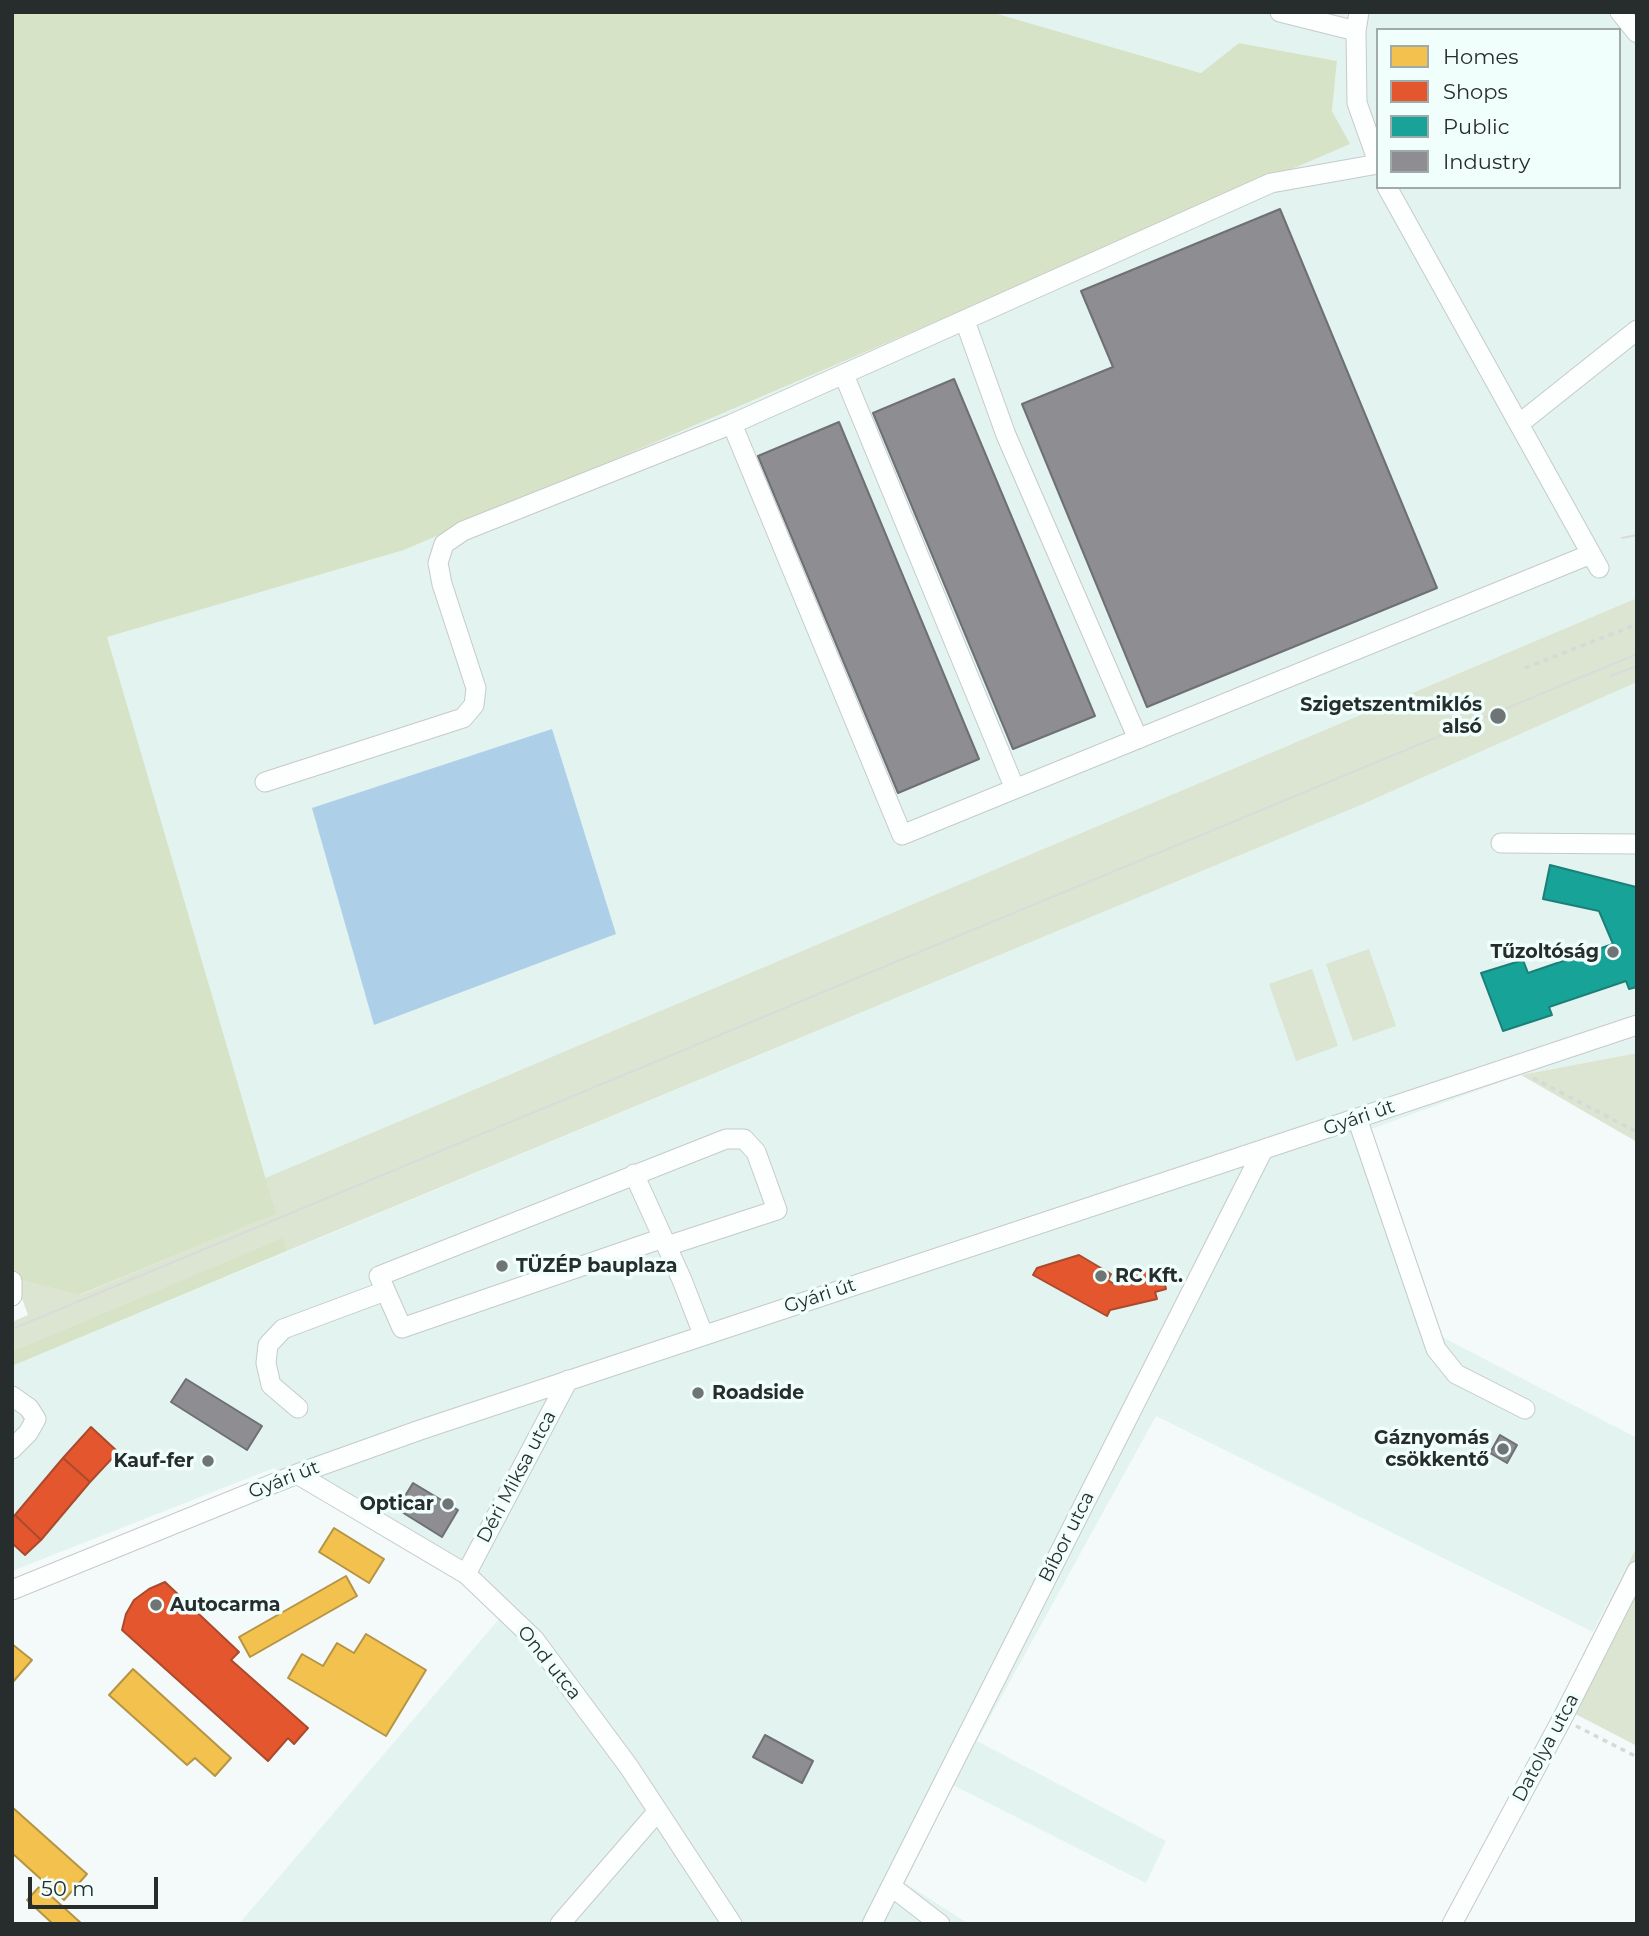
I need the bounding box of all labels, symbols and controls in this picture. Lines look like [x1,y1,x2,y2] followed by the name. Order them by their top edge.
[1376,28,1621,189] legend
[1443,44,1518,69] text: Homes
[1443,79,1508,104] text: Shops
[1443,114,1510,139] text: Public
[1443,149,1530,174] text: Industry
[1300,694,1482,738] place label: Szigetszentmiklós alsó
[1488,706,1508,726] marker: Szigetszentmiklós alsó
[1490,941,1599,963] place label: Tűzoltóság
[1605,944,1621,960] marker: Tűzoltóság
[1320,1095,1398,1141] street label: Gyári út
[516,1255,678,1277] place label: TÜZÉP bauplaza
[494,1258,510,1274] marker: TÜZÉP bauplaza
[1115,1265,1183,1287] place label: RC Kft.
[1093,1268,1109,1284] marker: RC Kft.
[781,1274,859,1318] street label: Gyári út
[712,1382,804,1404] place label: Roadside
[690,1385,706,1401] marker: Roadside
[473,1407,561,1547] street label: Déri Miksa utca
[1374,1427,1489,1471] place label: Gáznyomás csökkentő
[1495,1441,1511,1457] marker: Gáznyomás csökkentő
[113,1450,194,1472] place label: Kauf-fer
[200,1453,216,1469] marker: Kauf-fer
[245,1456,323,1504] street label: Gyári út
[1034,1488,1100,1586] street label: Bíbor utca
[360,1493,434,1515] place label: Opticar
[440,1496,456,1512] marker: Opticar
[170,1594,281,1616] place label: Autocarma
[148,1597,164,1613] marker: Autocarma
[512,1621,586,1705] street label: Ond utca
[1508,1690,1584,1806] street label: Datolya utca
[32,1862,161,1906] scale bar
[41,1876,95,1901] text: 50 m

